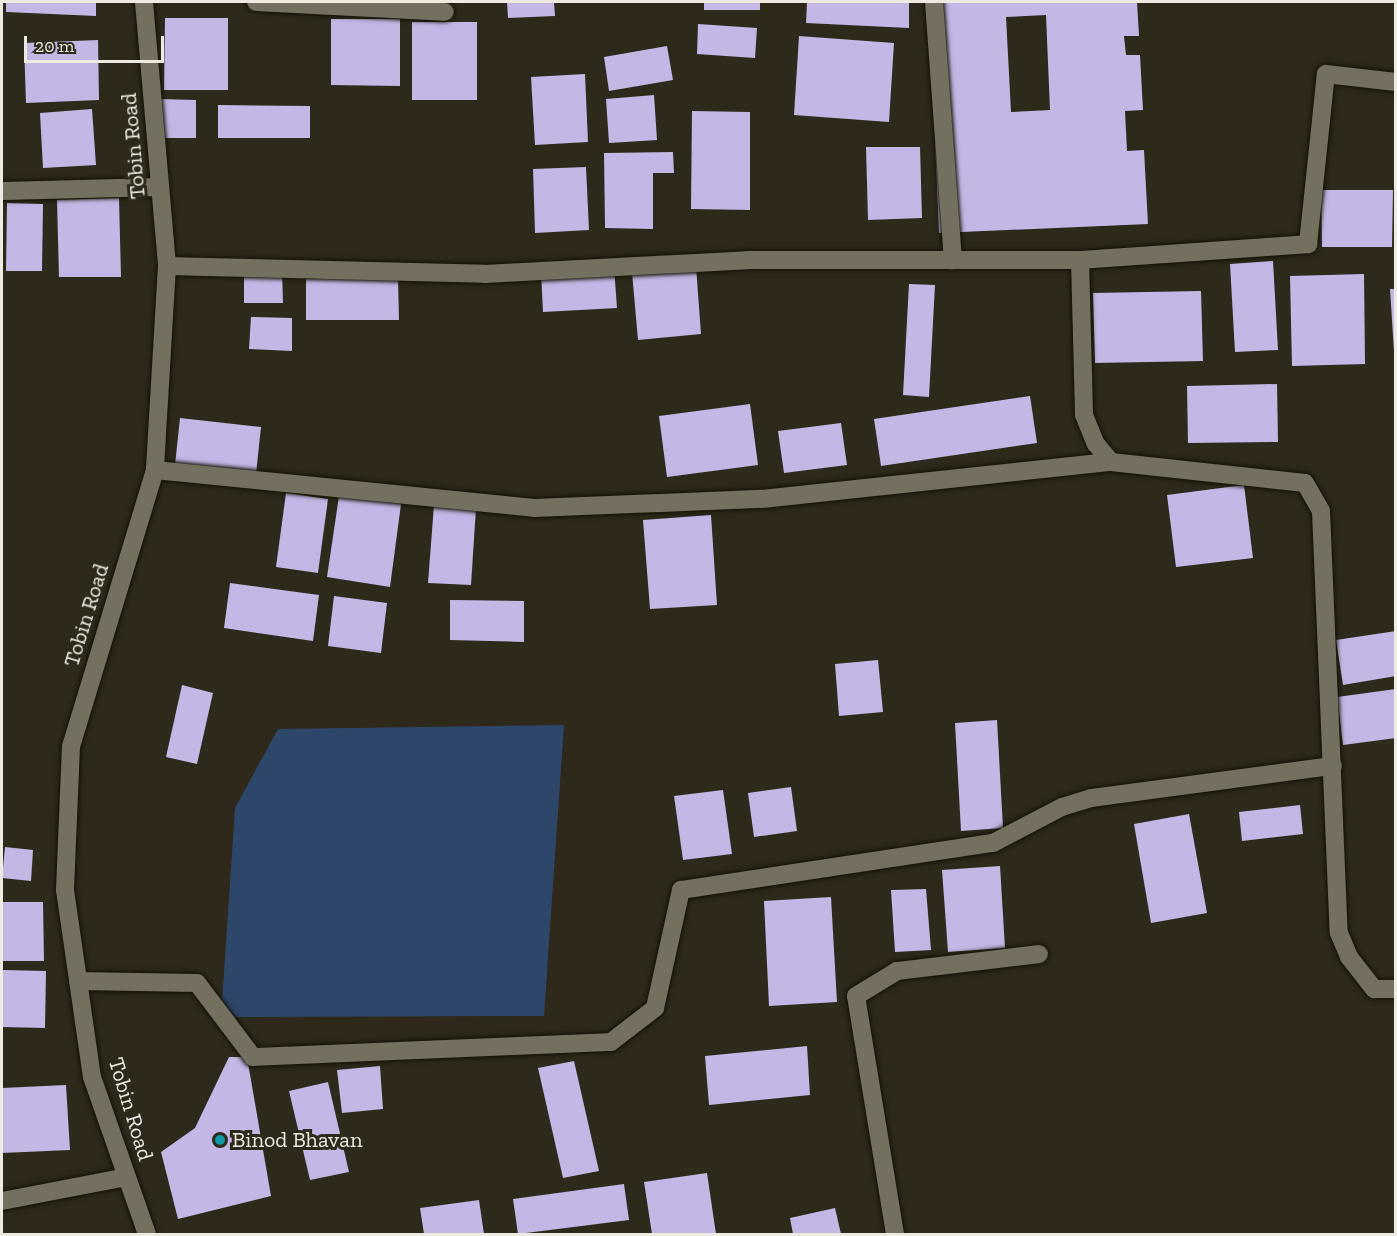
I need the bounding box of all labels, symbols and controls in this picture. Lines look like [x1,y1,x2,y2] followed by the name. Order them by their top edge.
[27,24,166,62] scale bar
[35,35,74,57] text: 20 m
[115,92,151,200] street label: Tobin Road
[58,560,114,670] street label: Tobin Road
[103,1054,159,1164] street label: Tobin Road
[232,1127,363,1153] place label: Binod Bhavan
[213,1133,227,1147] marker: Binod Bhavan

